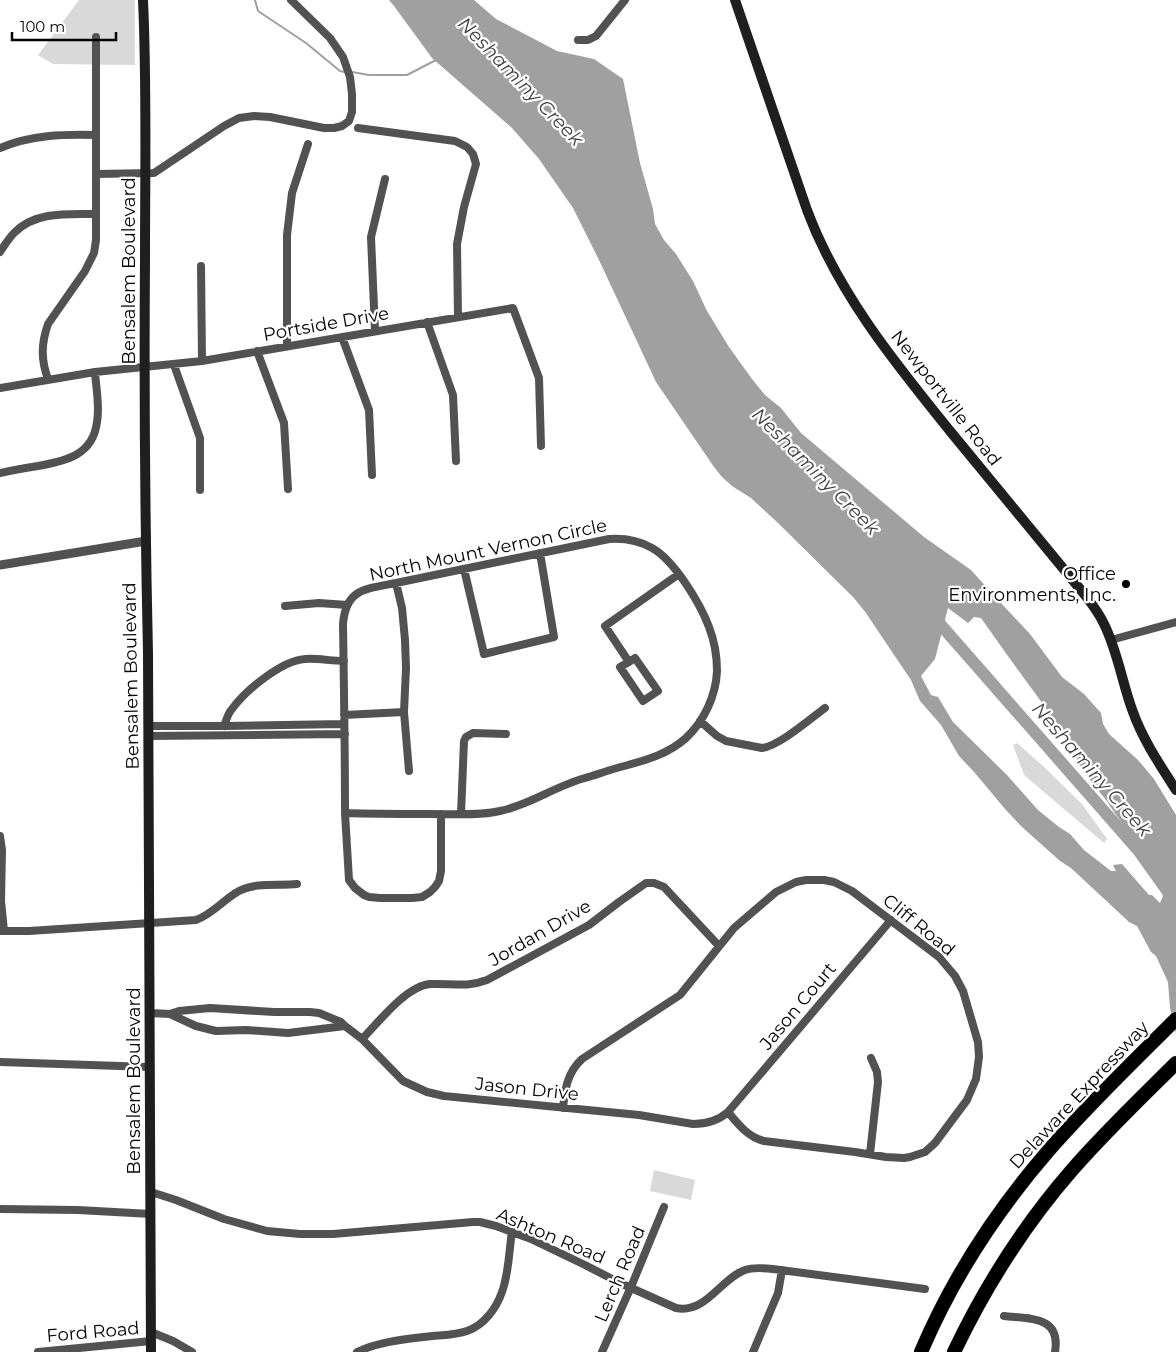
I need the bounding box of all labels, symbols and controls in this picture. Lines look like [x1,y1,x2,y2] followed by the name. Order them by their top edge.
[12,10,116,42] scale bar
[453,12,589,151] water label: Neshaminy Creek
[20,17,65,36] text: 100 m
[118,177,140,365] street label: Bensalem Boulevard
[261,302,391,346] street label: Portside Drive
[886,326,1006,470] street label: Newportville Road
[747,403,884,540] water label: Neshaminy Creek
[367,514,609,586] street label: North Mount Vernon Circle
[948,563,1116,606] place label: Office Environments, Inc.
[1120,578,1132,590] marker: Office Environments, Inc.
[118,582,144,770] street label: Bensalem Boulevard
[1027,698,1157,842] water label: Neshaminy Creek
[878,889,960,961] street label: Cliff Road
[484,895,595,972] street label: Jordan Drive
[755,958,841,1055] street label: Jason Court
[123,987,145,1175] street label: Bensalem Boulevard
[1005,1016,1153,1173] street label: Delaware Expressway
[473,1073,580,1105] street label: Jason Drive
[493,1203,609,1269] street label: Ashton Road
[590,1223,650,1325] street label: Lerch Road
[46,1317,140,1347] street label: Ford Road

